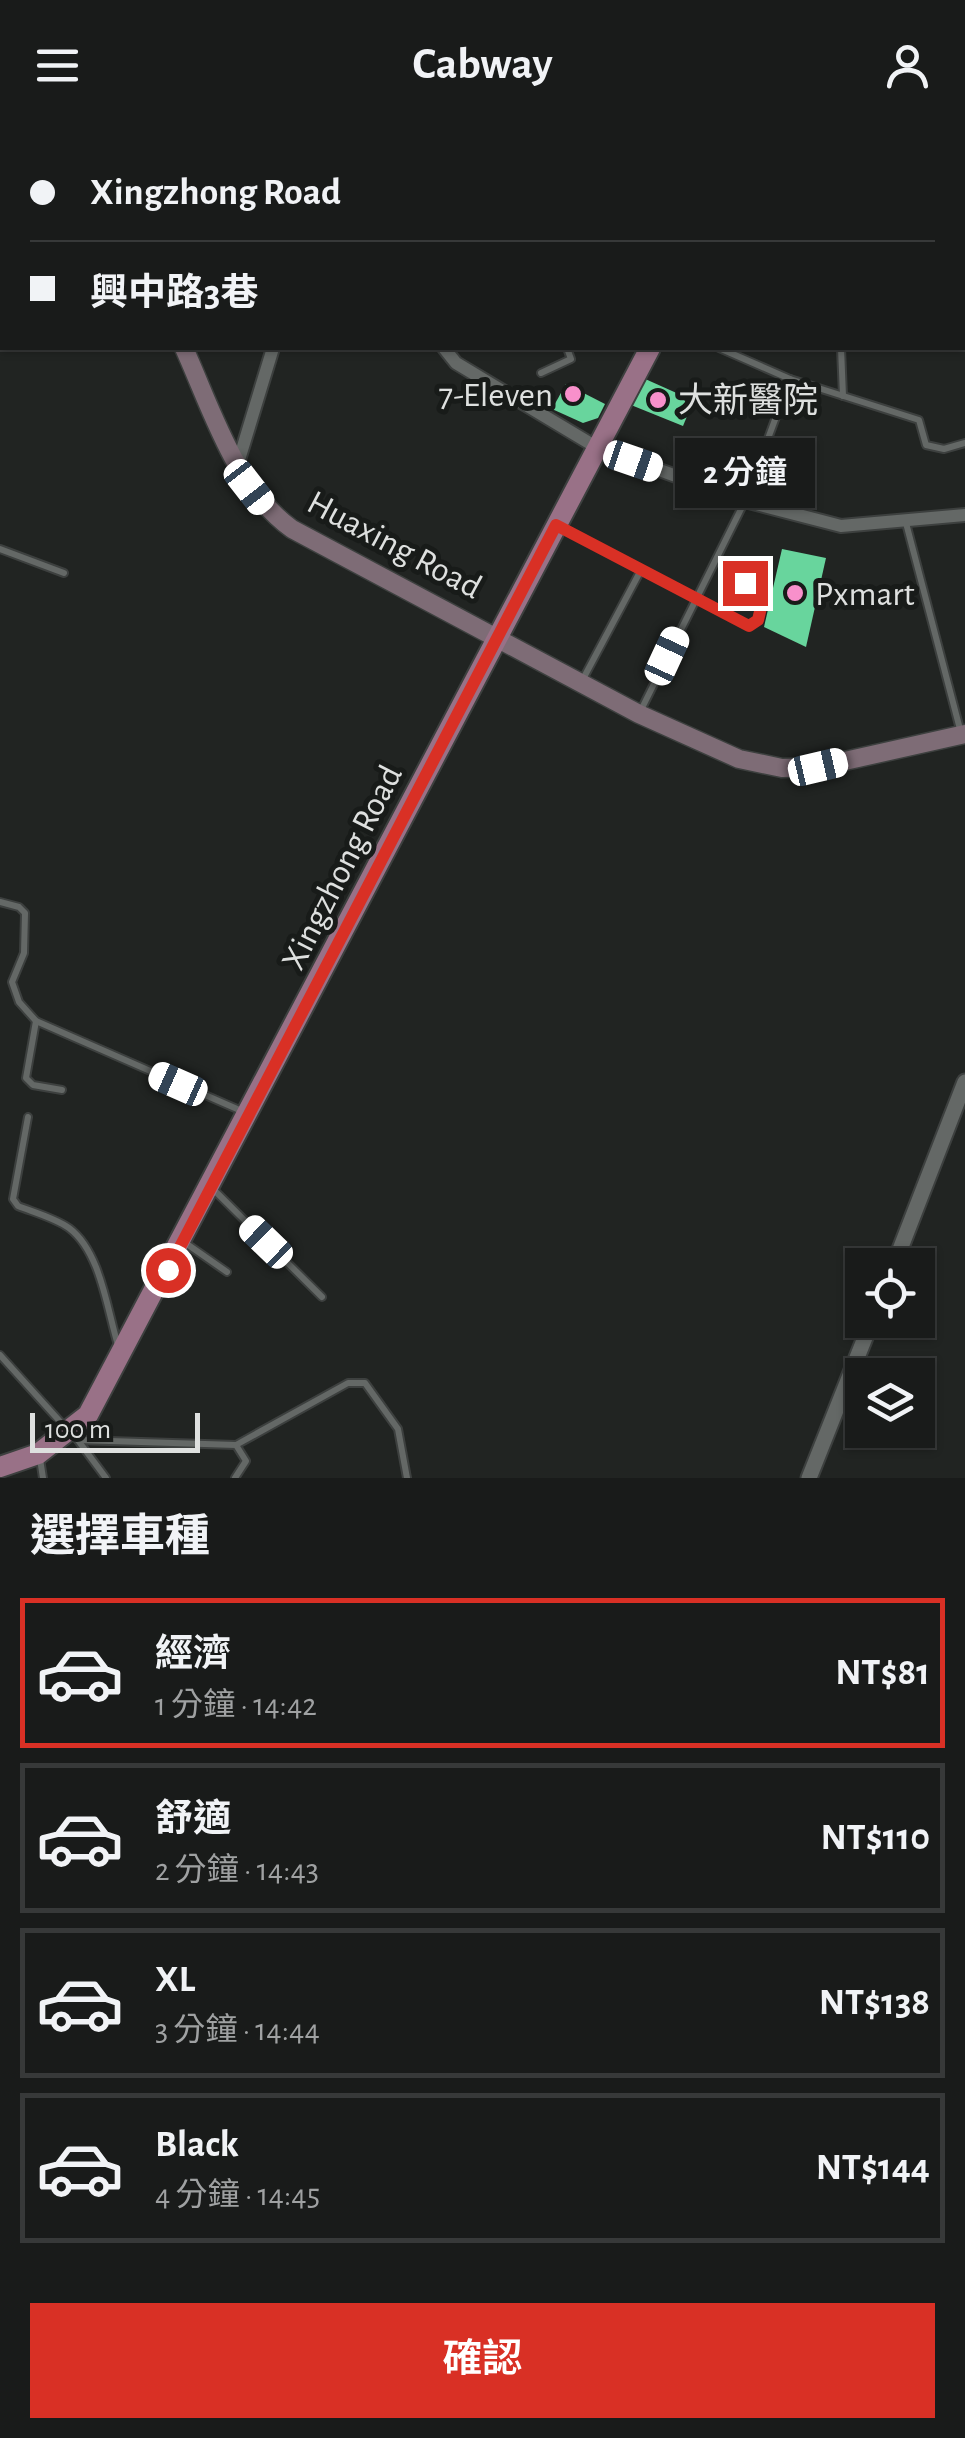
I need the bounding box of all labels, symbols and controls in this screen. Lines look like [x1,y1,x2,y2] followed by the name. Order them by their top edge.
[30,38,85,93] icon: menu
[880,38,935,93] icon: person
[412,42,553,87] text: Cabway
[90,174,341,212] text: Xingzhong Road
[90,275,258,313] text: 興中路3巷
[439,378,553,413] place label: 7-Eleven
[678,382,818,419] place label: 大新醫院
[562,383,584,405] marker: 7-Eleven
[647,389,669,411] marker: 大新醫院
[600,437,666,485] car
[675,438,815,508] callout: 2 分鐘
[219,454,279,520] car
[703,457,787,489] text: 2 分鐘
[301,485,487,606] street label: Huaxing Road
[723,561,768,606] route end
[815,577,915,612] place label: Pxmart
[784,582,806,604] marker: Pxmart
[641,622,693,690] car
[785,746,851,788] car
[276,760,409,976] street label: Xingzhong Road
[144,1058,212,1110] car
[234,1210,298,1274] car
[146,1248,191,1293] route start
[845,1248,935,1448] map controls
[845,1248,935,1338] button: locate
[845,1358,935,1448] button: layers
[30,1408,200,1452] scale bar
[45,1416,111,1444] text: 100 m
[30,1515,210,1560] text: 選擇車種
[35,1628,125,1718] icon: car
[155,1636,231,1674] text: 經濟
[835,1654,930,1692] text: NT$81
[155,1689,317,1721] text: 1 分鐘 · 14:42
[35,1793,125,1883] icon: car
[155,1801,231,1839] text: 舒適
[820,1819,930,1857] text: NT$110
[155,1854,319,1886] text: 2 分鐘 · 14:43
[35,1958,125,2048] icon: car
[155,1961,195,1999] text: XL
[819,1984,930,2022] text: NT$138
[155,2014,320,2046] text: 3 分鐘 · 14:44
[35,2123,125,2213] icon: car
[155,2126,239,2164] text: Black
[816,2149,930,2187] text: NT$144
[155,2179,320,2211] text: 4 分鐘 · 14:45
[30,2303,935,2418] button: 確認

